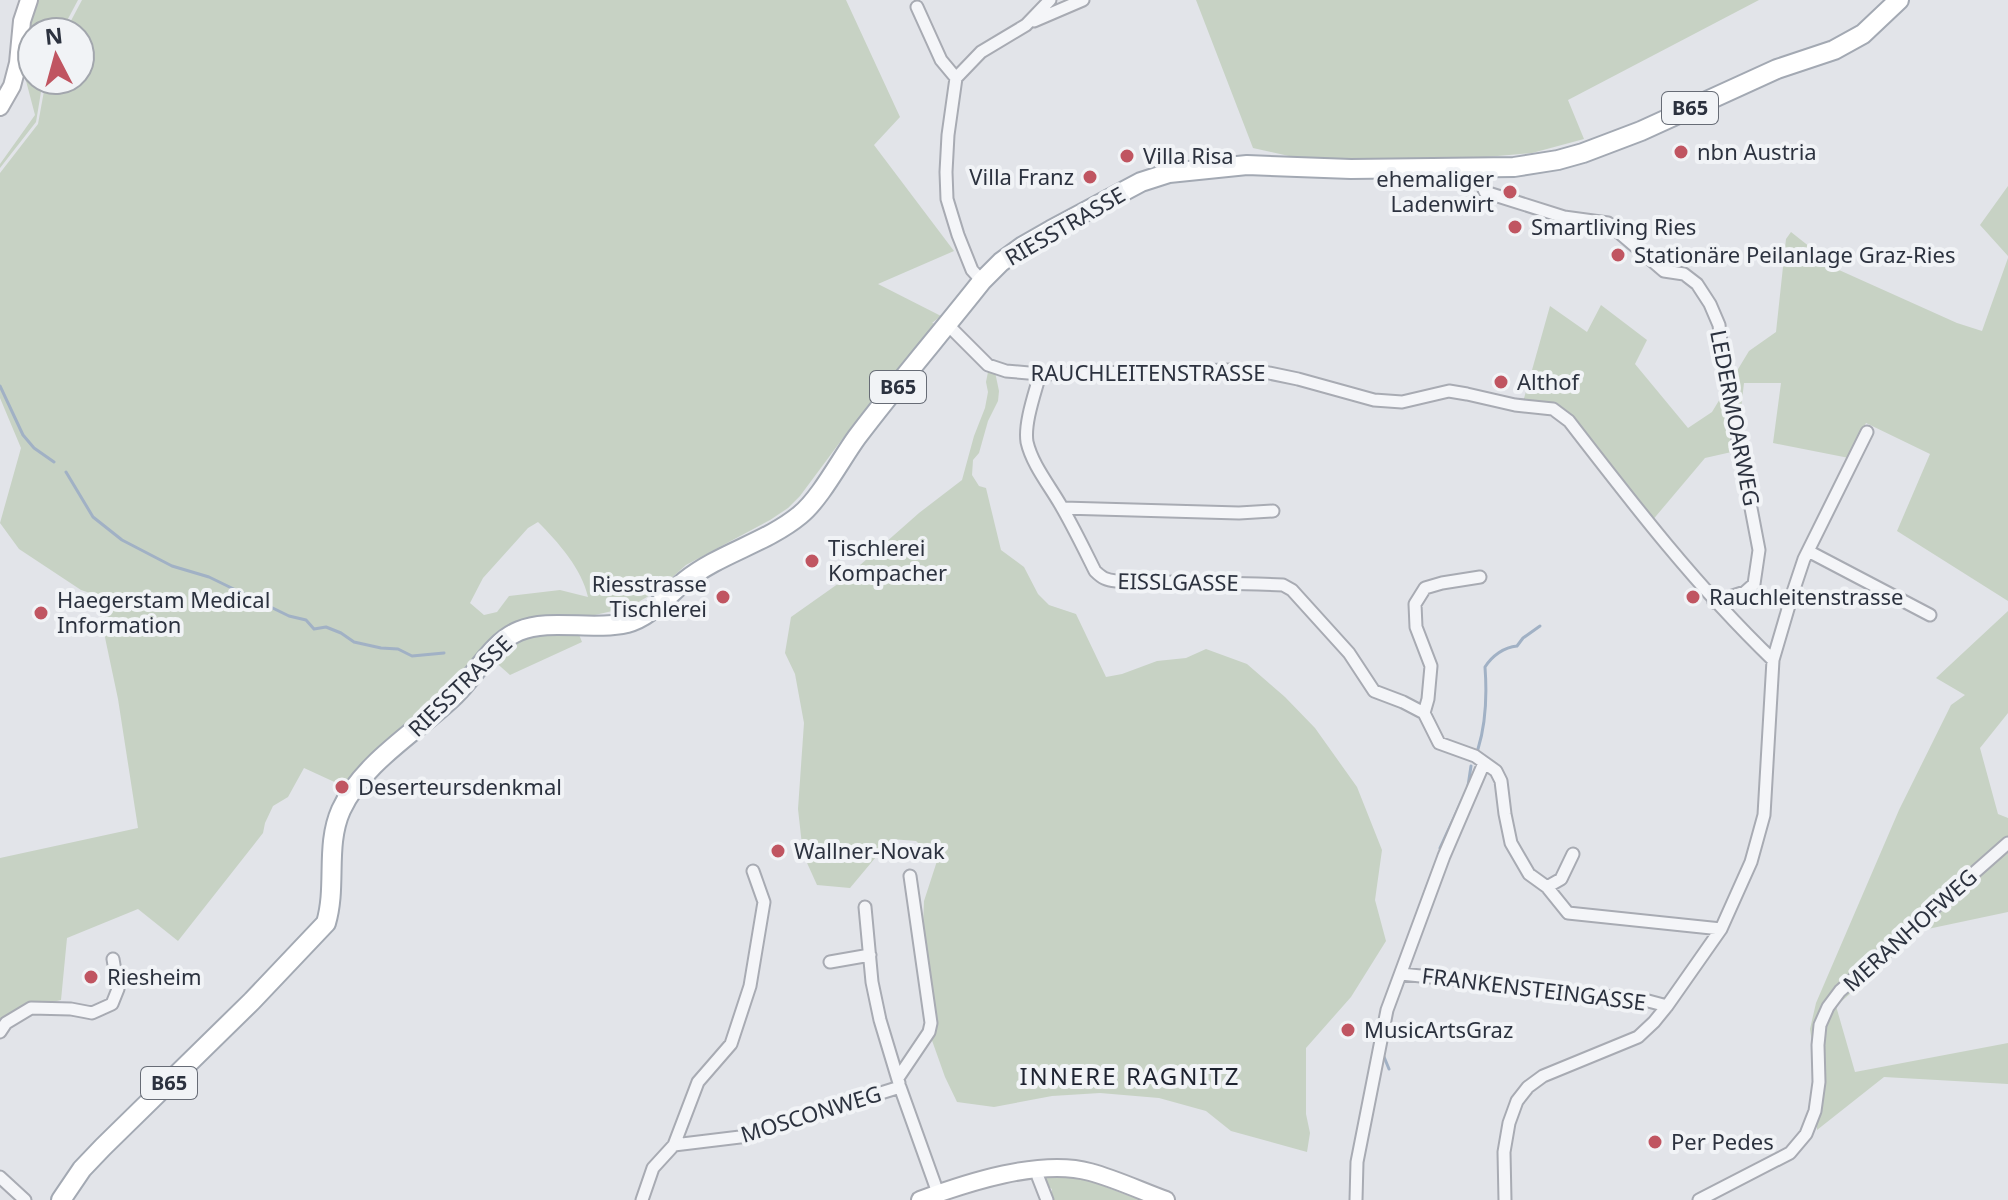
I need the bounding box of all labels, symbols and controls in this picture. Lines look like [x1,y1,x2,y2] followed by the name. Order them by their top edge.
[16,16,96,96] north arrow
[43,19,64,51] text: N
[1662,92,1718,124] road number: B65
[1697,136,1817,166] place label: nbn Austria
[1143,140,1234,170] place label: Villa Risa
[1672,143,1690,161] marker: nbn Austria
[1118,147,1136,165] marker: Villa Risa
[969,161,1074,191] place label: Villa Franz
[1376,163,1494,218] place label: ehemaliger Ladenwirt
[1081,168,1099,186] marker: Villa Franz
[999,179,1130,272] street label: RIESSTRASSE
[1501,183,1519,201] marker: ehemaliger Ladenwirt
[1531,211,1696,241] place label: Smartliving Ries
[1506,218,1524,236] marker: Smartliving Ries
[1634,239,1955,269] place label: Stationäre Peilanlage Graz-Ries
[1609,246,1627,264] marker: Stationäre Peilanlage Graz-Ries
[1704,327,1768,508] street label: LEDERMOARWEG
[1031,357,1265,387] street label: RAUCHLEITENSTRASSE
[1517,366,1581,396] place label: Althof
[870,371,926,403] road number: B65
[1492,373,1510,391] marker: Althof
[828,532,947,587] place label: Tischlerei Kompacher
[803,552,821,570] marker: Tischlerei Kompacher
[1117,565,1239,597] street label: EISSLGASSE
[592,568,707,623] place label: Riesstrasse Tischlerei
[1709,581,1903,611] place label: Rauchleitenstrasse
[57,584,270,639] place label: Haegerstam Medical Information
[714,588,732,606] marker: Riesstrasse Tischlerei
[1684,588,1702,606] marker: Rauchleitenstrasse
[32,604,50,622] marker: Haegerstam Medical Information
[401,628,518,743] street label: RIESSTRASSE
[358,771,562,801] place label: Deserteursdenkmal
[333,778,351,796] marker: Deserteursdenkmal
[794,835,945,865] place label: Wallner-Novak
[769,842,787,860] marker: Wallner-Novak
[1836,861,1983,997] street label: MERANHOFWEG
[1420,959,1648,1017] street label: FRANKENSTEINGASSE
[107,961,202,991] place label: Riesheim
[82,968,100,986] marker: Riesheim
[1364,1014,1513,1044] place label: MusicArtsGraz
[1339,1021,1357,1039] marker: MusicArtsGraz
[1019,1059,1241,1092] district label: INNERE RAGNITZ
[141,1067,197,1099] road number: B65
[737,1077,885,1149] street label: MOSCONWEG
[1671,1126,1774,1156] place label: Per Pedes
[1646,1133,1664,1151] marker: Per Pedes

